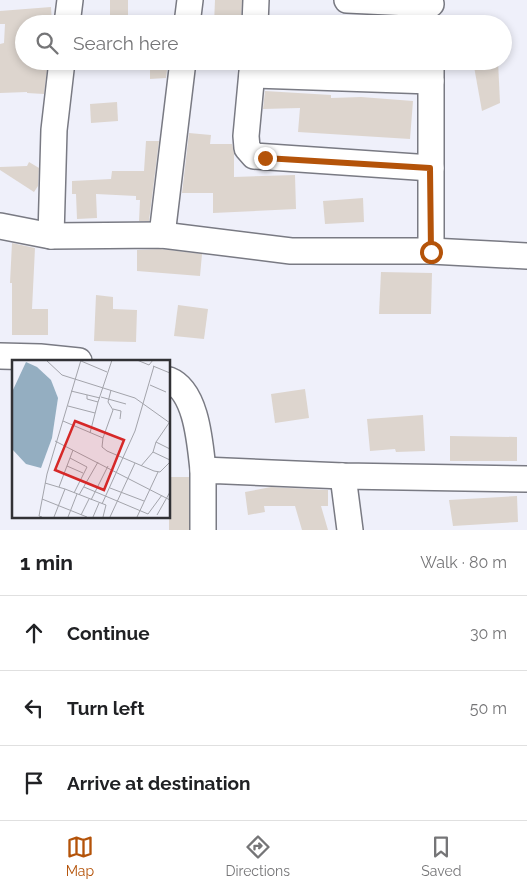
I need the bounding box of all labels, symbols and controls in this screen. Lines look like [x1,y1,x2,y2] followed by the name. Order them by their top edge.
[15,15,512,70] search box
[33,29,61,57] icon: search
[73,32,179,54] text: Search here
[254,147,277,170] route end
[420,241,443,264] route start
[12,360,170,518] inset map
[20,550,73,575] text: 1 min
[420,553,507,572] text: Walk · 80 m
[20,619,48,647] icon: ahead
[67,622,150,644] text: Continue
[470,624,507,643] text: 30 m
[20,694,48,722] icon: left
[67,697,144,719] text: Turn left
[470,699,507,718] text: 50 m
[20,769,48,797] icon: arrive
[67,772,251,794] text: Arrive at destination
[66,833,94,879] tab: Map
[225,833,290,879] tab: Directions
[421,833,461,879] tab: Saved

